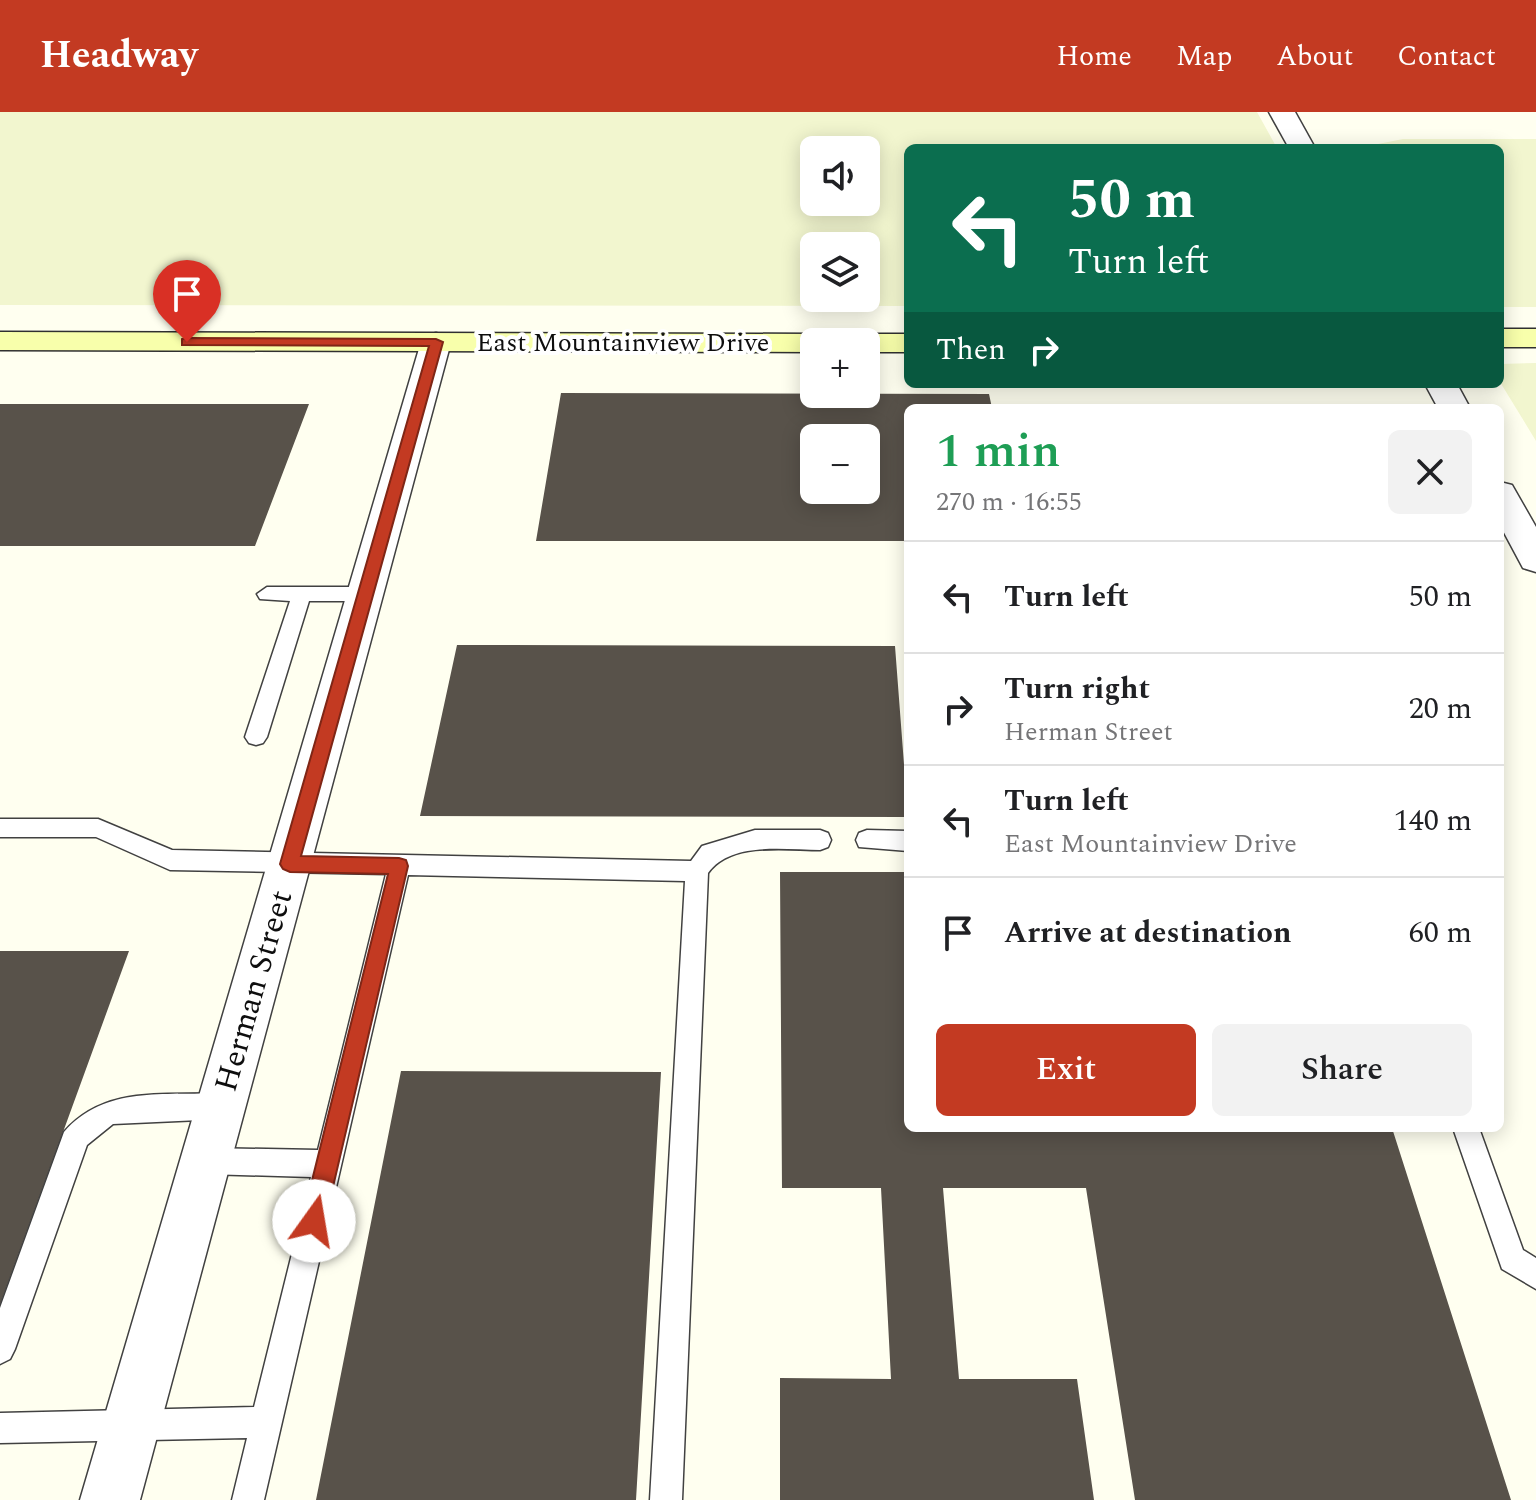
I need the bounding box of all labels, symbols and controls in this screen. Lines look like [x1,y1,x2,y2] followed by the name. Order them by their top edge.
[40,27,198,85] text: Headway
[1056,35,1132,78] text: Home
[1176,35,1232,78] text: Map
[1276,35,1353,78] text: About
[1397,35,1496,78] text: Contact
[800,136,880,504] map controls
[800,136,880,216] button: sound
[1068,158,1195,243] text: 50 m
[936,176,1040,280] icon: left
[800,232,880,312] button: layers
[1068,235,1209,290] text: Turn left
[153,260,221,342] pin
[165,272,209,316] icon: arrive
[477,323,769,363] street label: East Mountainview Drive
[936,327,1006,373] text: Then
[800,328,880,408] button: +
[1022,328,1066,372] icon: right
[936,415,1061,488] text: 1 min
[800,424,880,504] button: −
[1388,430,1472,514] button: close
[936,482,1082,522] text: 270 m · 16:55
[1004,574,1129,620] text: Turn left
[1409,574,1472,620] text: 50 m
[936,575,980,619] icon: left
[1004,666,1150,712] text: Turn right
[1409,686,1472,732] text: 20 m
[936,687,980,731] icon: right
[1004,712,1173,752] text: Herman Street
[1004,778,1129,824] text: Turn left
[1394,798,1472,844] text: 140 m
[936,799,980,843] icon: left
[1004,824,1297,864] text: East Mountainview Drive
[202,884,306,1098] street label: Herman Street
[1004,910,1291,956] text: Arrive at destination
[1409,910,1472,956] text: 60 m
[936,911,980,955] icon: arrive
[936,1024,1196,1116] button: Exit
[1212,1024,1472,1116] button: Share
[272,1179,356,1263] position arrow

